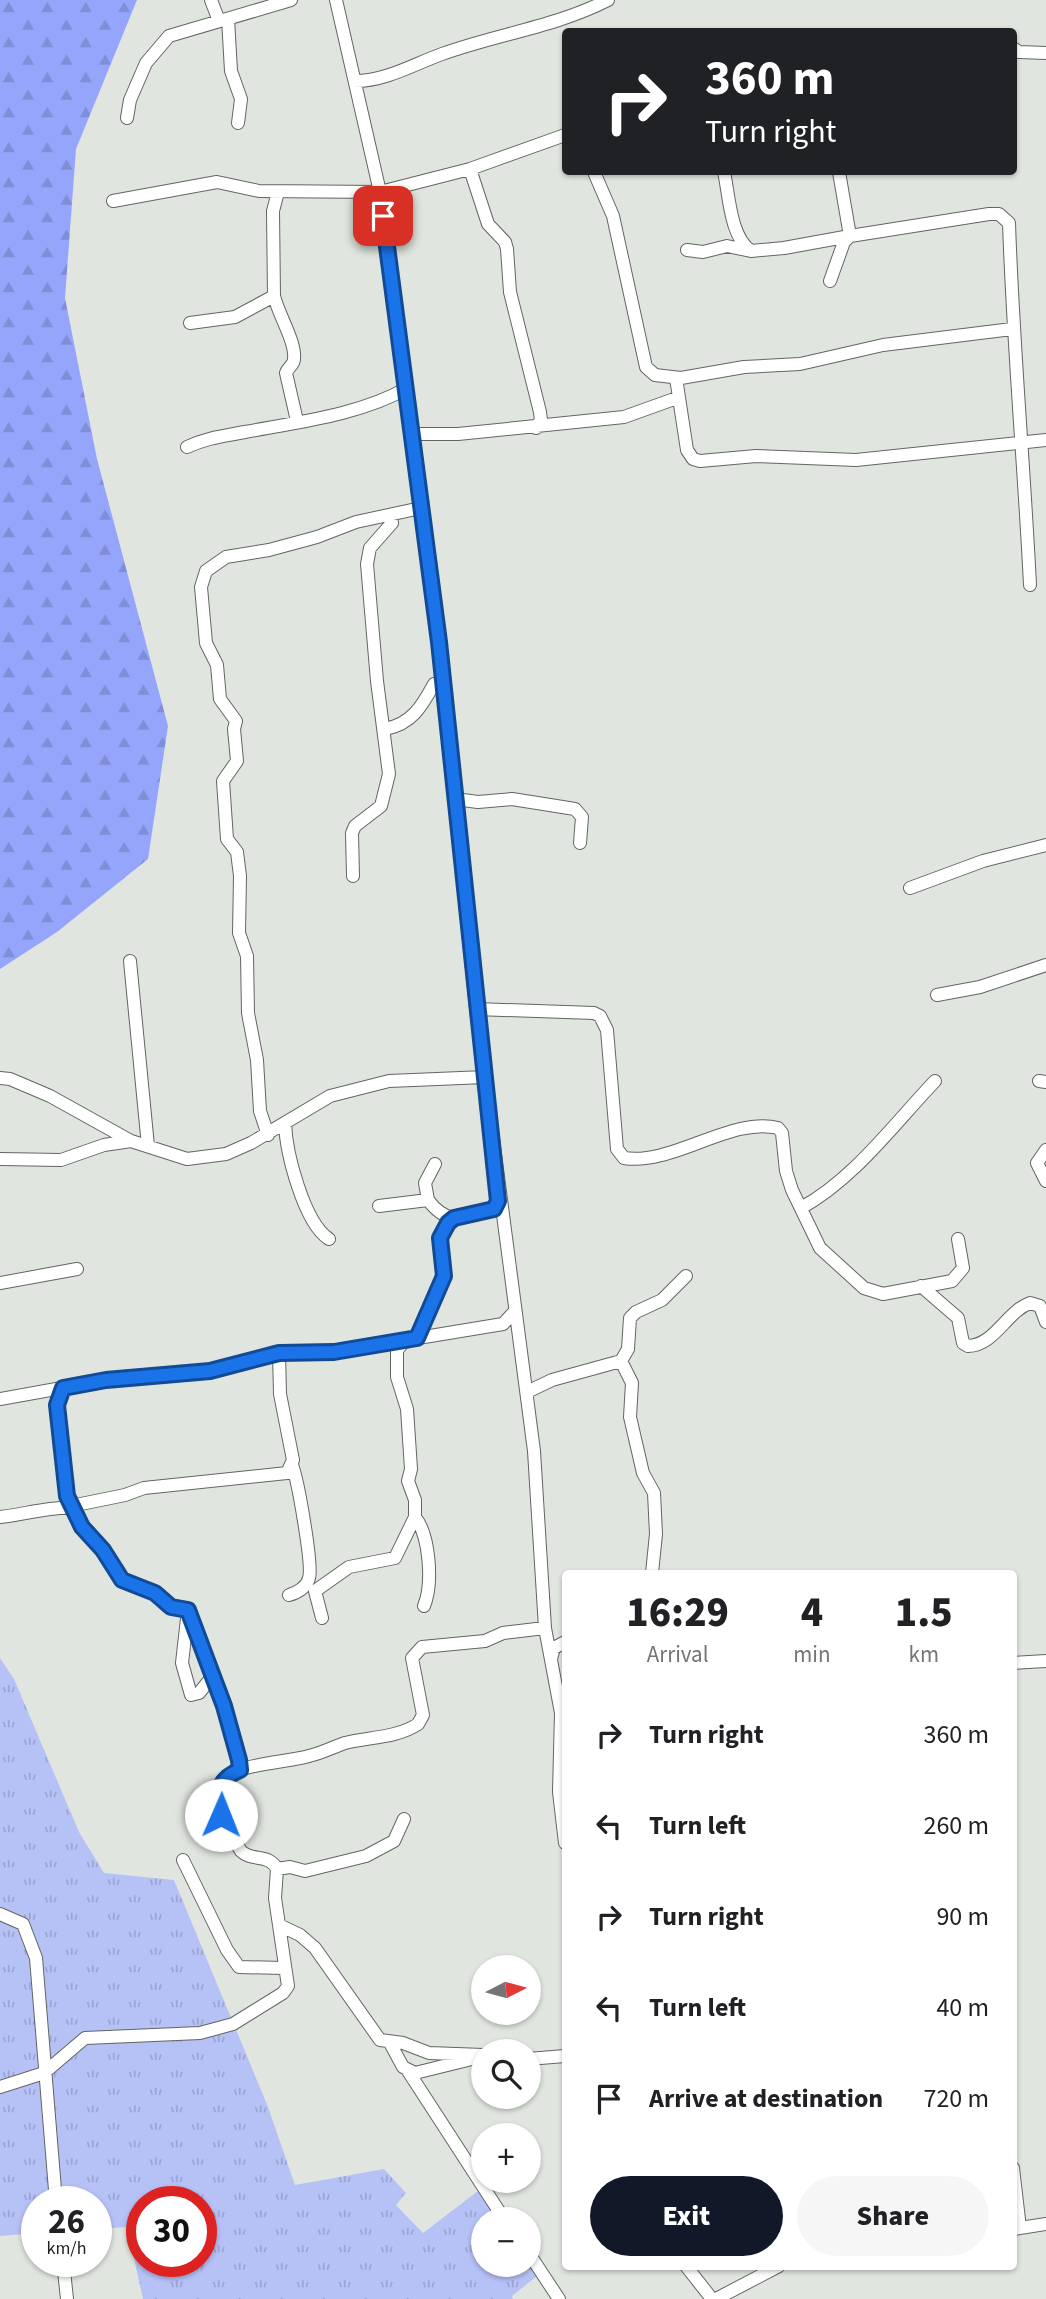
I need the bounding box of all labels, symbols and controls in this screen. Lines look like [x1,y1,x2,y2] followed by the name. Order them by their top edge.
[705,44,834,114] text: 360 m
[590,56,681,147] icon: right
[705,109,836,155] text: Turn right
[353,186,413,246] pin
[364,197,402,235] icon: arrive
[626,1583,729,1643] text: 16:29
[801,1583,823,1643] text: 4
[895,1583,953,1643] text: 1.5
[647,1638,709,1671] text: Arrival
[793,1638,831,1671] text: min
[909,1638,939,1671] text: km
[590,1716,628,1754] icon: right
[649,1716,764,1753] text: Turn right
[923,1716,989,1753] text: 360 m
[184,1778,258,1852] position arrow
[590,1807,628,1845] icon: left
[649,1807,746,1844] text: Turn left
[923,1807,989,1844] text: 260 m
[590,1898,628,1936] icon: right
[649,1898,764,1935] text: Turn right
[936,1898,989,1935] text: 90 m
[471,1955,541,2025] north arrow
[471,1955,541,2277] map controls
[590,1989,628,2027] icon: left
[649,1989,746,2026] text: Turn left
[936,1989,989,2026] text: 40 m
[471,2039,541,2109] button: search
[590,2080,628,2118] icon: arrive
[649,2080,883,2117] text: Arrive at destination
[923,2080,989,2117] text: 720 m
[471,2123,541,2193] button: +
[590,2176,783,2256] button: Exit
[797,2176,989,2256] button: Share
[126,2186,217,2277] speed limit sign: 30
[48,2197,85,2247] text: 26
[471,2207,541,2277] button: −
[47,2236,86,2261] text: km/h

